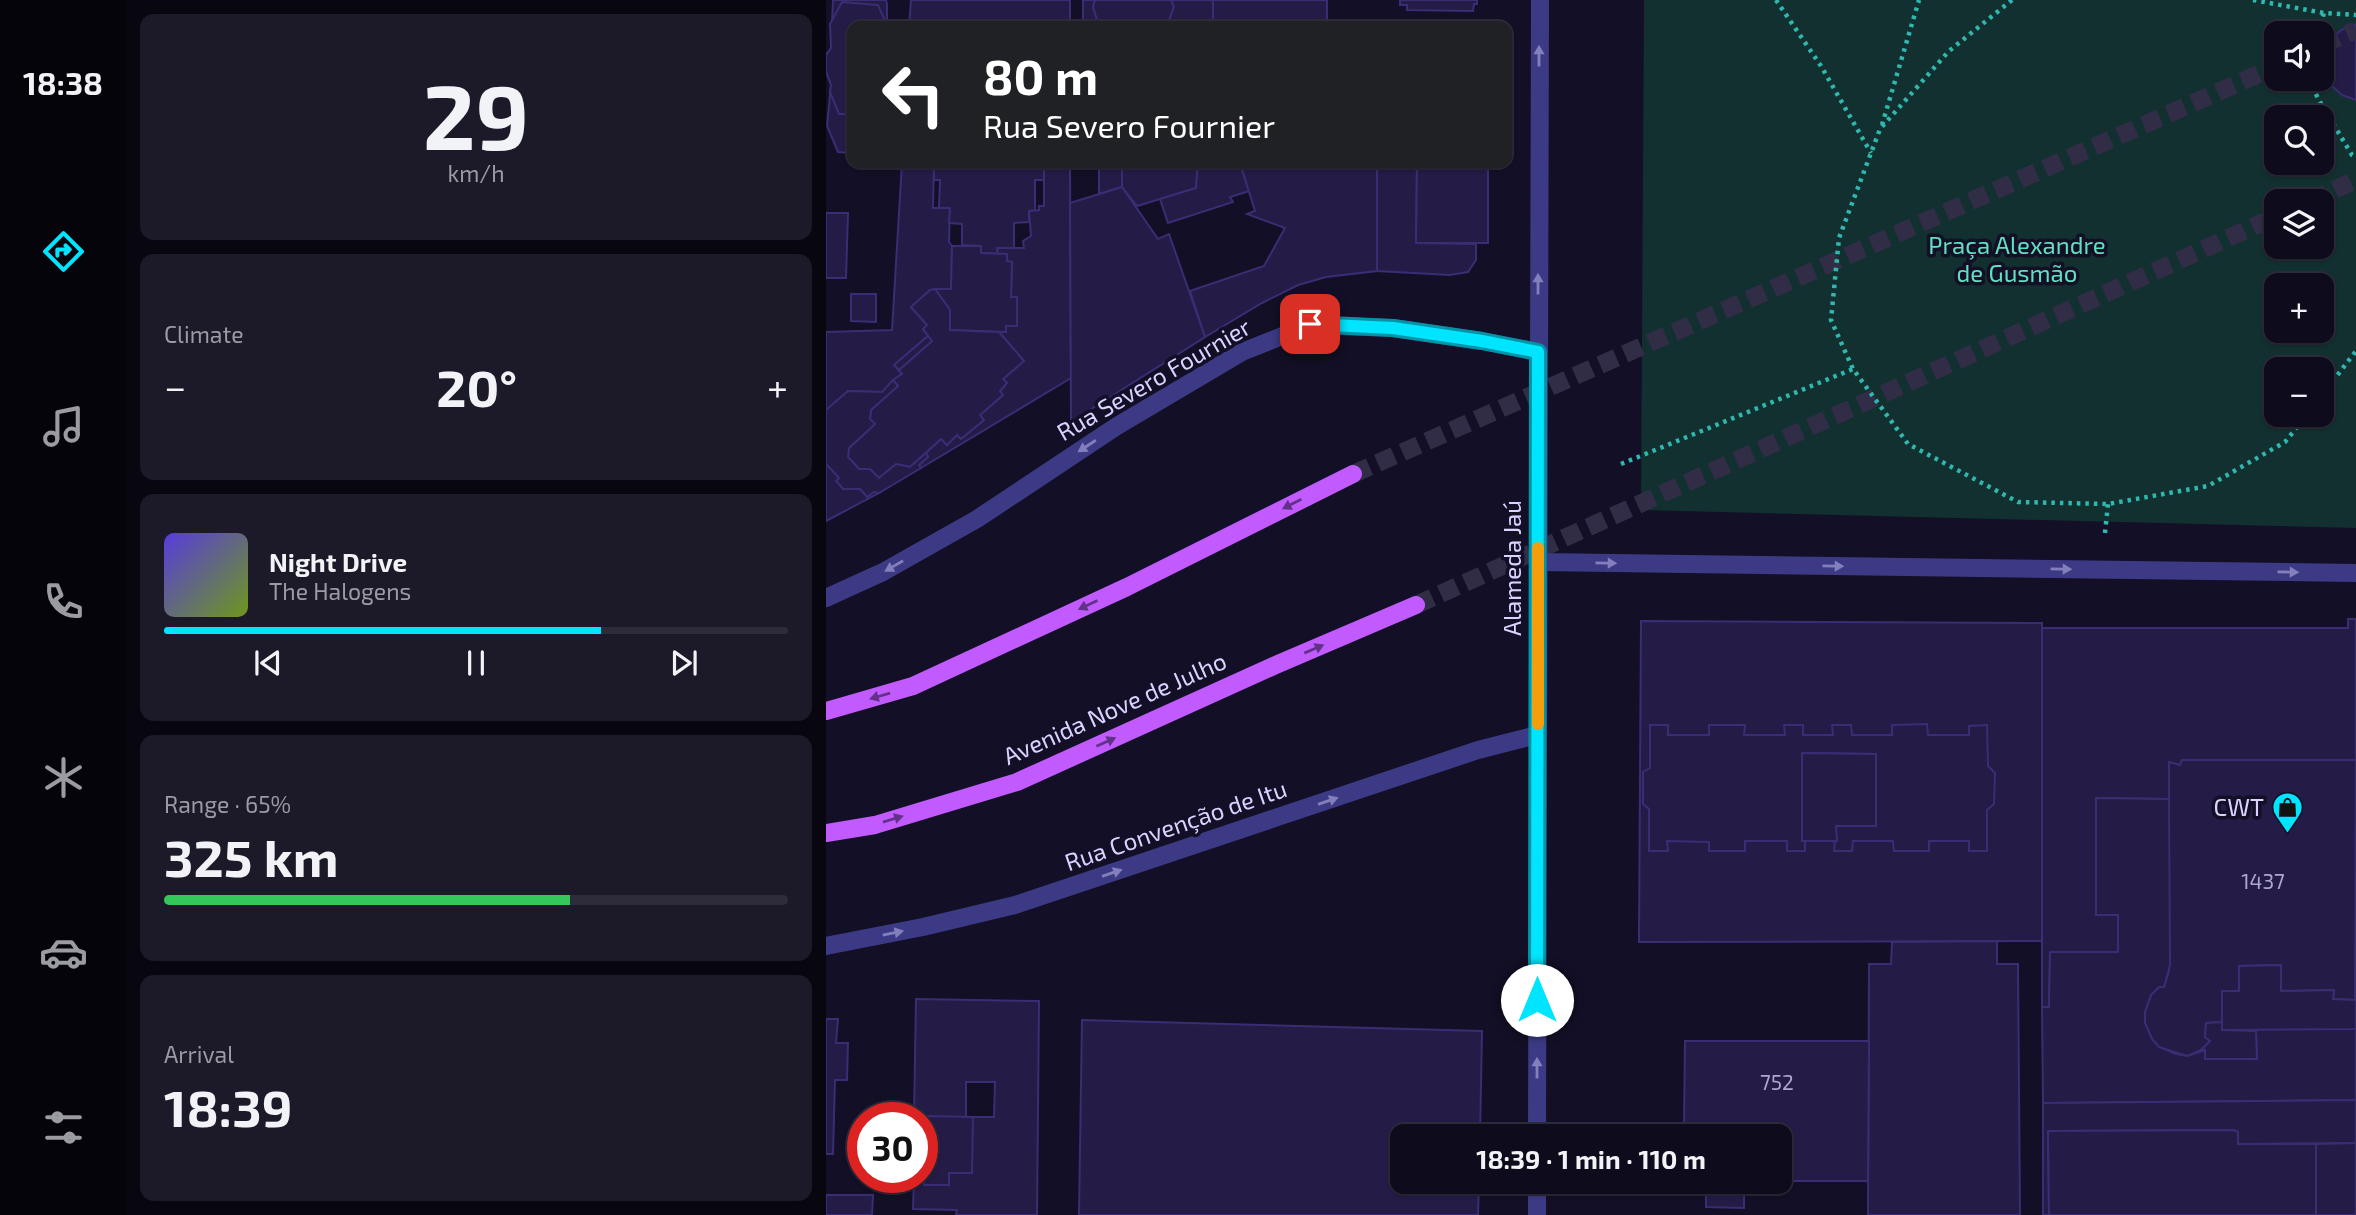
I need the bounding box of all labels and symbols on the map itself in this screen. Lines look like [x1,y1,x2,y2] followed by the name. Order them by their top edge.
[1533,45,1545,67] one-way arrow
[1928,230,2106,287] park label: Praça Alexandre de Gusmão
[1532,273,1544,295] one-way arrow
[1280,294,1340,354] pin
[1051,311,1256,446] street label: Rua Severo Fournier
[1078,439,1096,453] one-way arrow
[1282,499,1302,510] one-way arrow
[1497,500,1526,636] street label: Alameda Jaú
[1595,557,1617,569] one-way arrow
[884,560,904,572] one-way arrow
[1822,560,1844,572] one-way arrow
[2050,563,2072,575] one-way arrow
[2277,567,2299,578] one-way arrow
[1078,599,1098,611] one-way arrow
[1303,643,1324,654] one-way arrow
[998,645,1231,770] street label: Avenida Nove de Julho
[869,691,890,701] one-way arrow
[1096,736,1116,748] one-way arrow
[1061,773,1291,877] street label: Rua Convenção de Itu
[2270,791,2304,835] shop icon: CWT
[2214,792,2264,821] place label: CWT
[1318,795,1339,805] one-way arrow
[882,814,903,824] one-way arrow
[1102,867,1123,878] one-way arrow
[2241,868,2285,893] house number: 1437
[882,927,904,938] one-way arrow
[1500,963,1574,1037] position arrow
[1531,1056,1543,1078] one-way arrow
[1760,1069,1794,1094] house number: 752
[847,1102,938,1193] speed limit sign: 30

